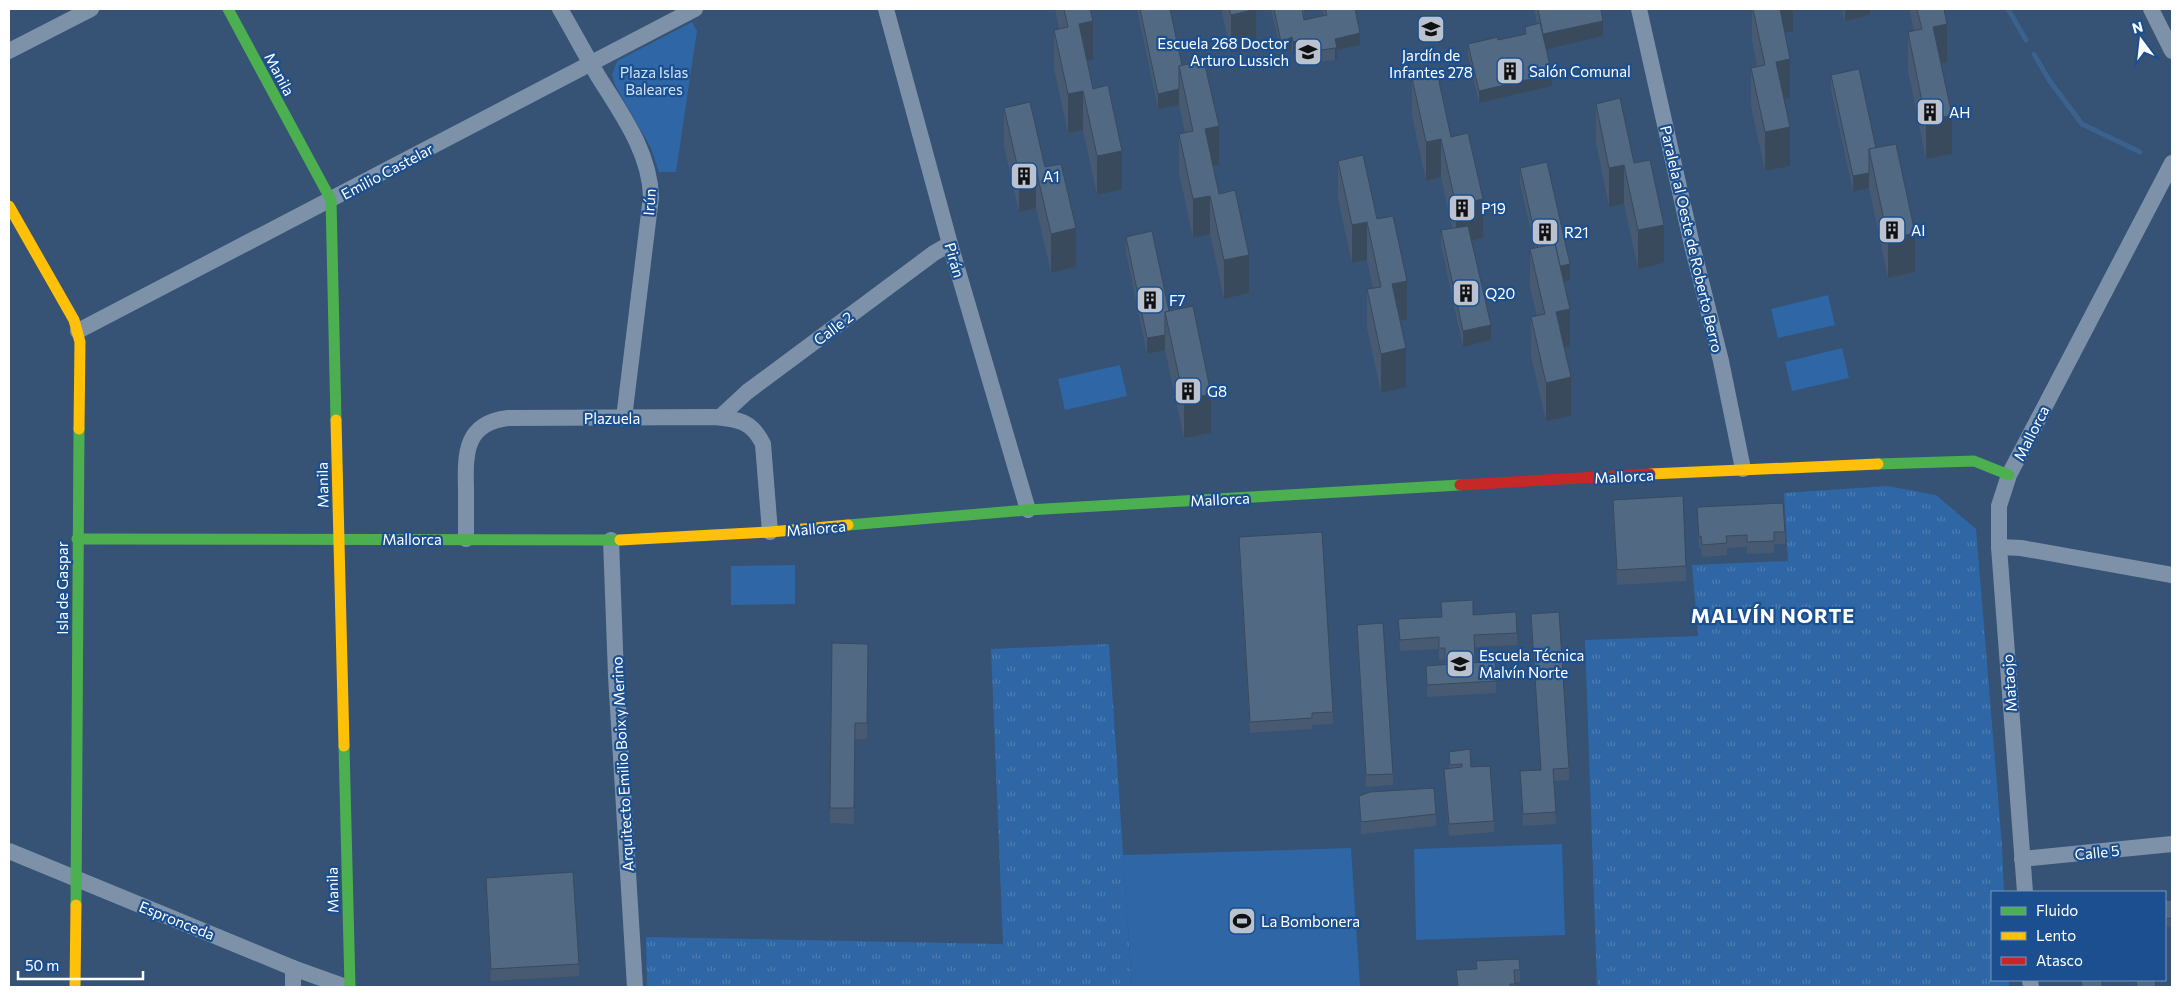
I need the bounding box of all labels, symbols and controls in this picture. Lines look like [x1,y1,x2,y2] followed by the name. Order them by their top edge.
[1416,14,1446,44] school or university icon: Jardín de Infantes 278
[2116,15,2166,65] north arrow
[2130,17,2145,37] text: N
[1157,34,1289,69] place label: Escuela 268 Doctor Arturo Lussich
[1293,37,1323,67] school or university icon: Escuela 268 Doctor Arturo Lussich
[1389,46,1473,81] place label: Jardín de Infantes 278
[261,49,299,99] street label: Manila
[1495,56,1525,86] building icon: Salón Comunal
[1529,62,1631,80] place label: Salón Comunal
[620,63,689,98] park label: Plaza Islas Baleares
[1915,97,1945,127] building icon: AH
[1949,103,1971,121] place label: AH
[1657,124,1727,354] street label: Paralela al Oeste de Roberto Berro
[338,139,436,203] street label: Emilio Castelar
[1009,161,1039,191] building icon: A1
[1043,167,1060,185] place label: A1
[639,188,659,216] street label: Irún
[1447,193,1477,223] building icon: P19
[1481,199,1506,217] place label: P19
[1877,215,1907,245] building icon: AI
[1530,217,1560,247] building icon: R21
[1911,221,1926,239] place label: AI
[1564,223,1589,241] place label: R21
[941,240,969,280] street label: Pirán
[1451,278,1481,308] building icon: Q20
[1485,284,1515,302] place label: Q20
[1135,285,1165,315] building icon: F7
[1169,291,1186,309] place label: F7
[810,307,856,349] street label: Calle 2
[1173,376,1203,406] building icon: G8
[1207,382,1227,400] place label: G8
[2009,402,2053,464] street label: Mallorca
[584,409,640,427] street label: Plazuela
[313,462,331,508] street label: Manila
[1594,465,1654,487] street label: Mallorca
[1190,488,1250,510] street label: Mallorca
[786,516,846,540] street label: Mallorca
[382,530,442,548] street label: Mallorca
[53,541,71,635] street label: Isla de Gaspar
[1691,603,1855,627] district label: MALVÍN NORTE
[1479,646,1584,681] place label: Escuela Técnica Malvín Norte
[1445,649,1475,679] school or university icon: Escuela Técnica Malvín Norte
[1998,654,2020,712] street label: Mataojo
[607,656,637,872] street label: Arquitecto Emilio Boix y Merino
[2074,841,2120,863] street label: Calle 5
[323,867,341,913] street label: Manila
[1991,891,2166,981] legend
[137,897,217,943] street label: Espronceda
[2036,901,2078,919] text: Fluido
[1227,906,1257,936] sports icon: La Bombonera
[1261,912,1360,930] place label: La Bombonera
[2036,926,2076,944] text: Lento
[18,948,142,980] scale bar
[2036,951,2083,969] text: Atasco
[25,956,59,974] text: 50 m

